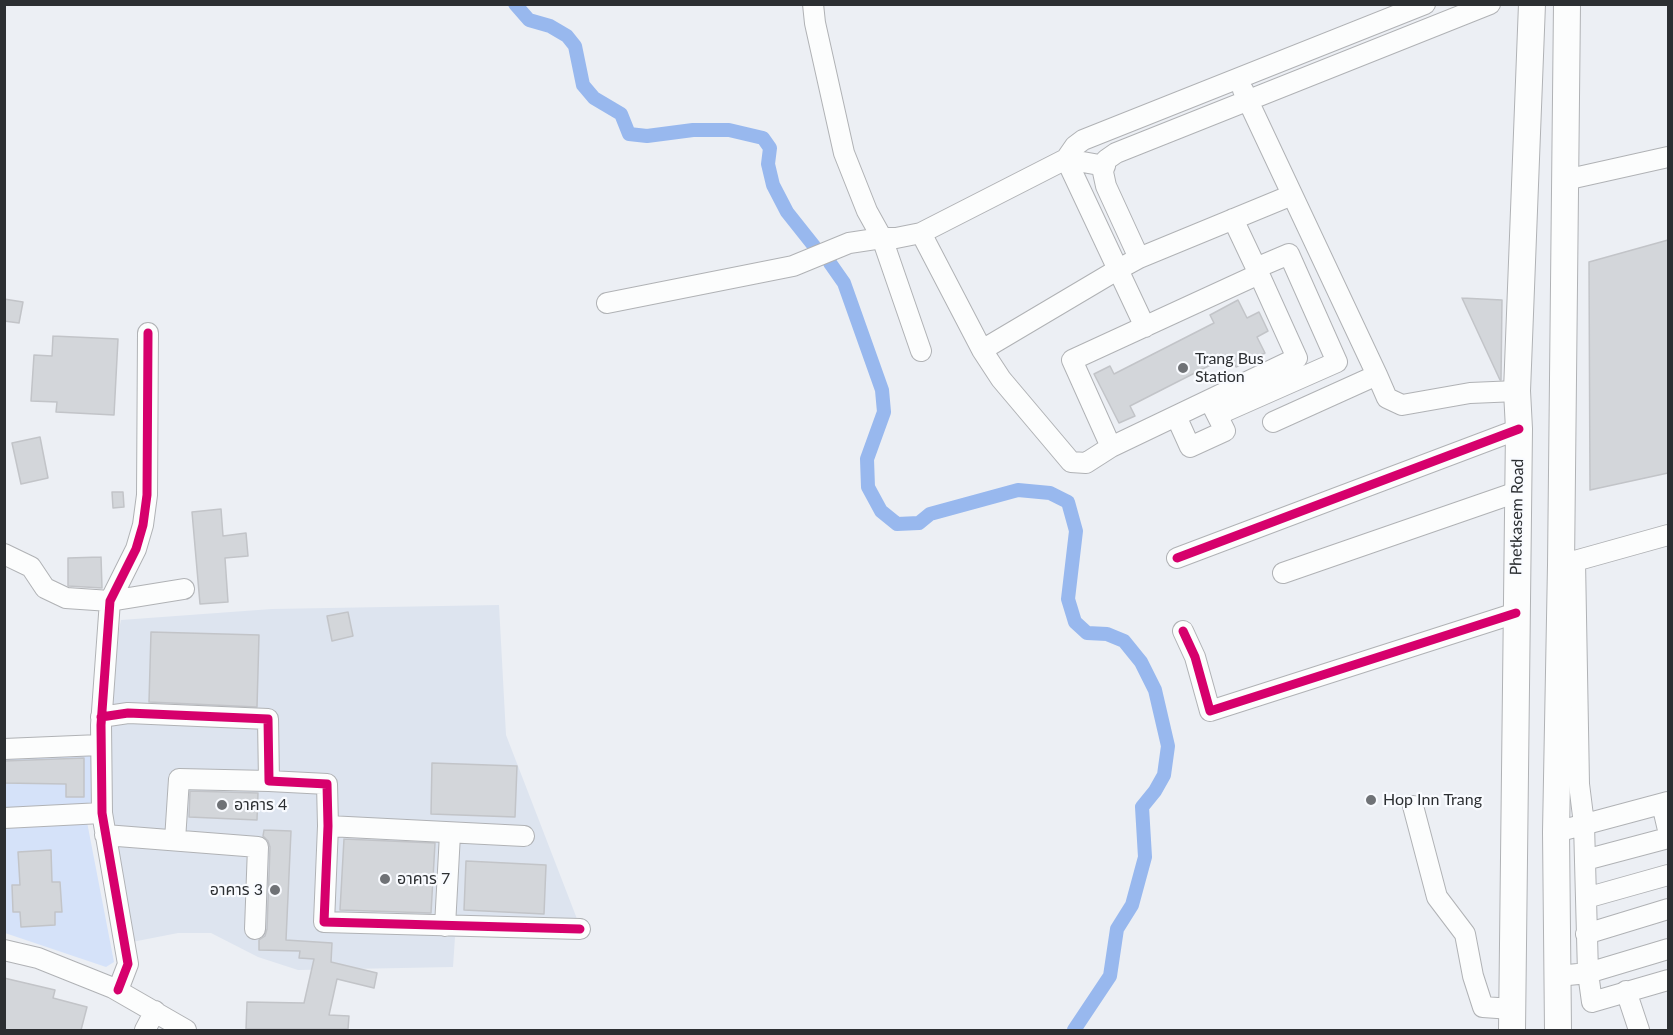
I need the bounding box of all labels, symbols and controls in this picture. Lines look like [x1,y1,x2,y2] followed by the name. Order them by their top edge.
[1195,349,1264,387] place label: Trang Bus Station
[1176,361,1190,375] marker: Trang Bus Station
[1506,458,1528,576] street label: Phetkasem Road
[1383,790,1482,810] place label: Hop Inn Trang
[1364,793,1378,807] marker: Hop Inn Trang
[234,795,287,815] place label: อาคาร 4
[215,798,229,812] marker: อาคาร 4
[397,869,450,889] place label: อาคาร 7
[378,872,392,886] marker: อาคาร 7
[210,880,263,900] place label: อาคาร 3
[268,883,282,897] marker: อาคาร 3

